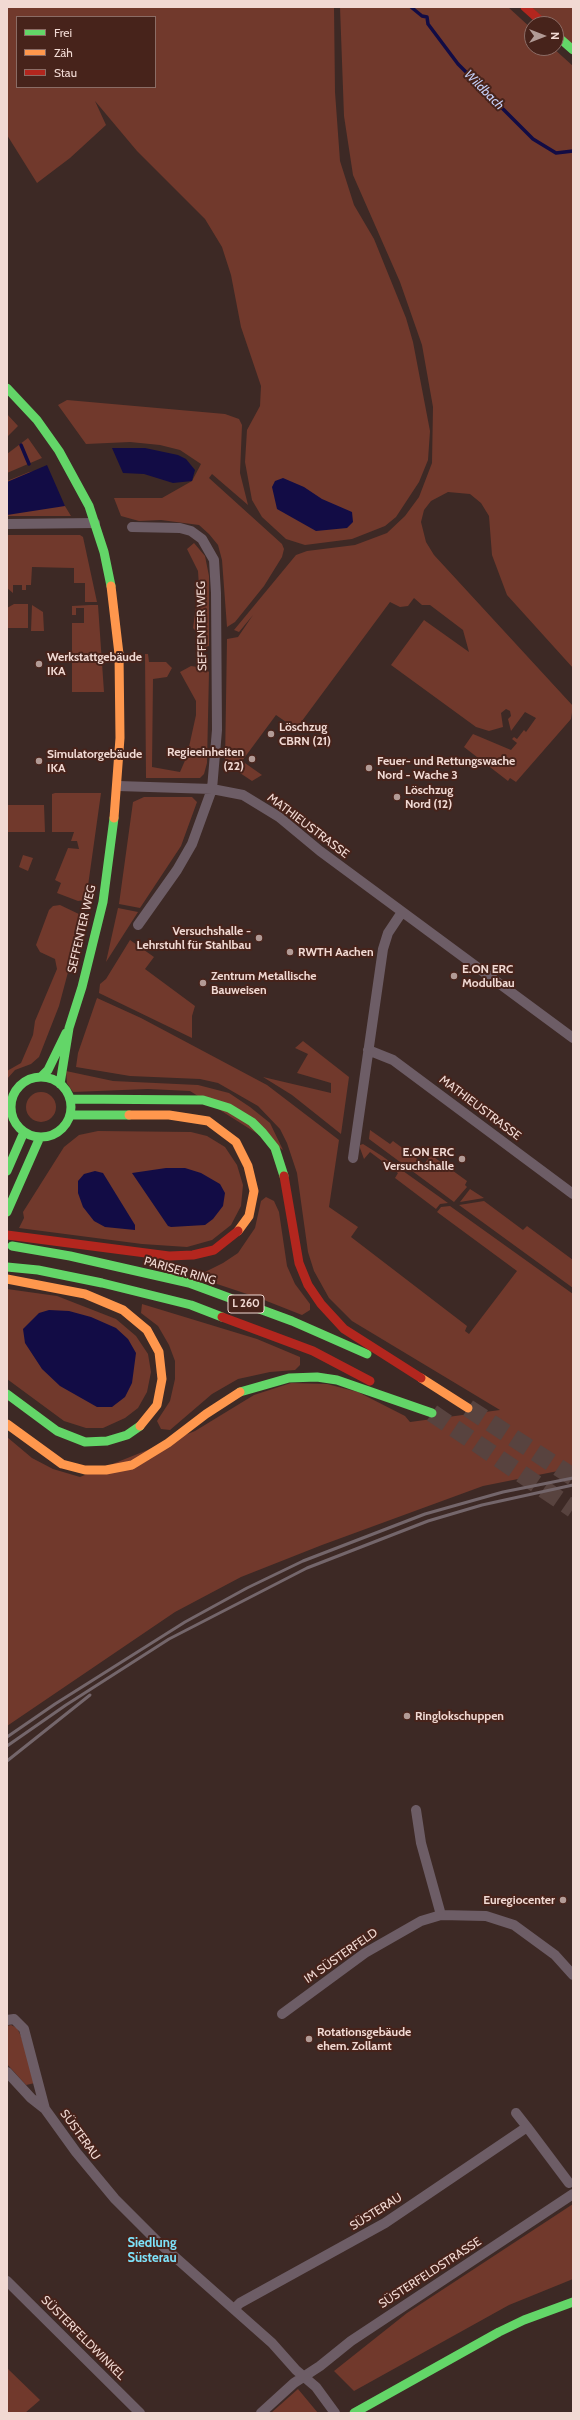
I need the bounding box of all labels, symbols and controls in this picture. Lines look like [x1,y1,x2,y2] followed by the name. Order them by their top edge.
[16,16,156,88] legend
[524,16,564,56] north arrow
[54,25,72,40] text: Frei
[548,32,562,40] text: N
[54,45,73,60] text: Zäh
[54,65,77,80] text: Stau
[461,67,507,113] water label: Wildbach
[194,581,210,671] street label: SEFFENTER WEG
[47,650,142,678] place label: Werkstattgebäude IKA
[34,659,44,669] marker: Werkstattgebäude IKA
[279,720,331,748] place label: Löschzug CBRN (21)
[266,729,276,739] marker: Löschzug CBRN (21)
[167,745,244,773] place label: Regieeinheiten (22)
[47,747,142,775] place label: Simulatorgebäude IKA
[247,754,257,764] marker: Regieeinheiten (22)
[377,754,515,782] place label: Feuer- und Rettungswache Nord - Wache 3
[34,756,44,766] marker: Simulatorgebäude IKA
[364,763,374,773] marker: Feuer- und Rettungswache Nord - Wache 3
[405,783,453,811] place label: Löschzug Nord (12)
[264,791,352,861] street label: MATHIEUSTRASSE
[392,792,402,802] marker: Löschzug Nord (12)
[65,883,99,975] street label: SEFFENTER WEG
[137,924,251,952] place label: Versuchshalle - Lehrstuhl für Stahlbau
[254,933,264,943] marker: Versuchshalle - Lehrstuhl für Stahlbau
[298,945,374,959] place label: RWTH Aachen
[285,947,295,957] marker: RWTH Aachen
[462,962,515,990] place label: E.ON ERC Modulbau
[211,969,317,997] place label: Zentrum Metallische Bauweisen
[449,971,459,981] marker: E.ON ERC Modulbau
[198,978,208,988] marker: Zentrum Metallische Bauweisen
[436,1073,524,1143] street label: MATHIEUSTRASSE
[383,1145,454,1173] place label: E.ON ERC Versuchshalle
[457,1154,467,1164] marker: E.ON ERC Versuchshalle
[142,1254,218,1288] street label: PARISER RING
[228,1295,264,1313] road number: L 260
[415,1709,504,1723] place label: Ringlokschuppen
[402,1711,412,1721] marker: Ringlokschuppen
[483,1893,555,1907] place label: Euregiocenter
[558,1895,568,1905] marker: Euregiocenter
[302,1925,380,1987] street label: IM SÜSTERFELD
[317,2025,411,2053] place label: Rotationsgebäude ehem. Zollamt
[304,2034,314,2044] marker: Rotationsgebäude ehem. Zollamt
[57,2107,103,2163] street label: SÜSTERAU
[347,2190,405,2234] street label: SÜSTERAU
[376,2234,484,2312] street label: SÜSTERFELDSTRASSE
[127,2235,177,2266] district label: Siedlung Süsterau
[38,2293,128,2383] street label: SÜSTERFELDWINKEL

